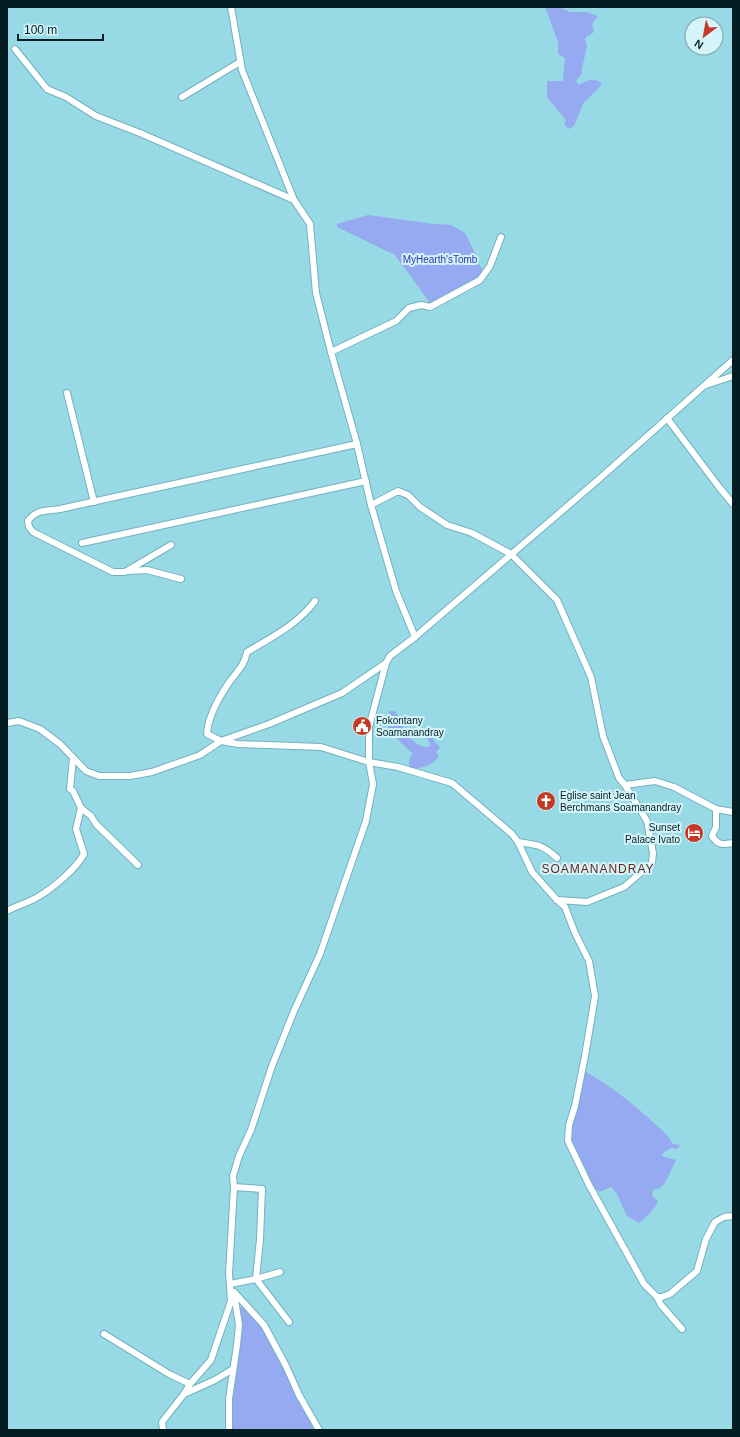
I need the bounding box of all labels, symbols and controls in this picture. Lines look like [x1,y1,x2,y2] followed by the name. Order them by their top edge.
[18,16,103,42] scale bar
[684,16,724,56] north arrow
[24,23,57,37] text: 100 m
[692,37,705,52] text: N
[403,254,478,265] park label: MyHearth'sTomb
[351,715,373,737] public building icon: Fokontany Soamanandray
[376,715,444,738] place label: Fokontany Soamanandray
[535,790,557,812] church icon: Eglise saint Jean Berchmans Soamanandray
[560,790,681,813] place label: Eglise saint Jean Berchmans Soamanandray
[625,822,680,845] place label: Sunset Palace Ivato
[683,822,705,844] hotel icon: Sunset Palace Ivato
[541,862,655,876] district label: SOAMANANDRAY

